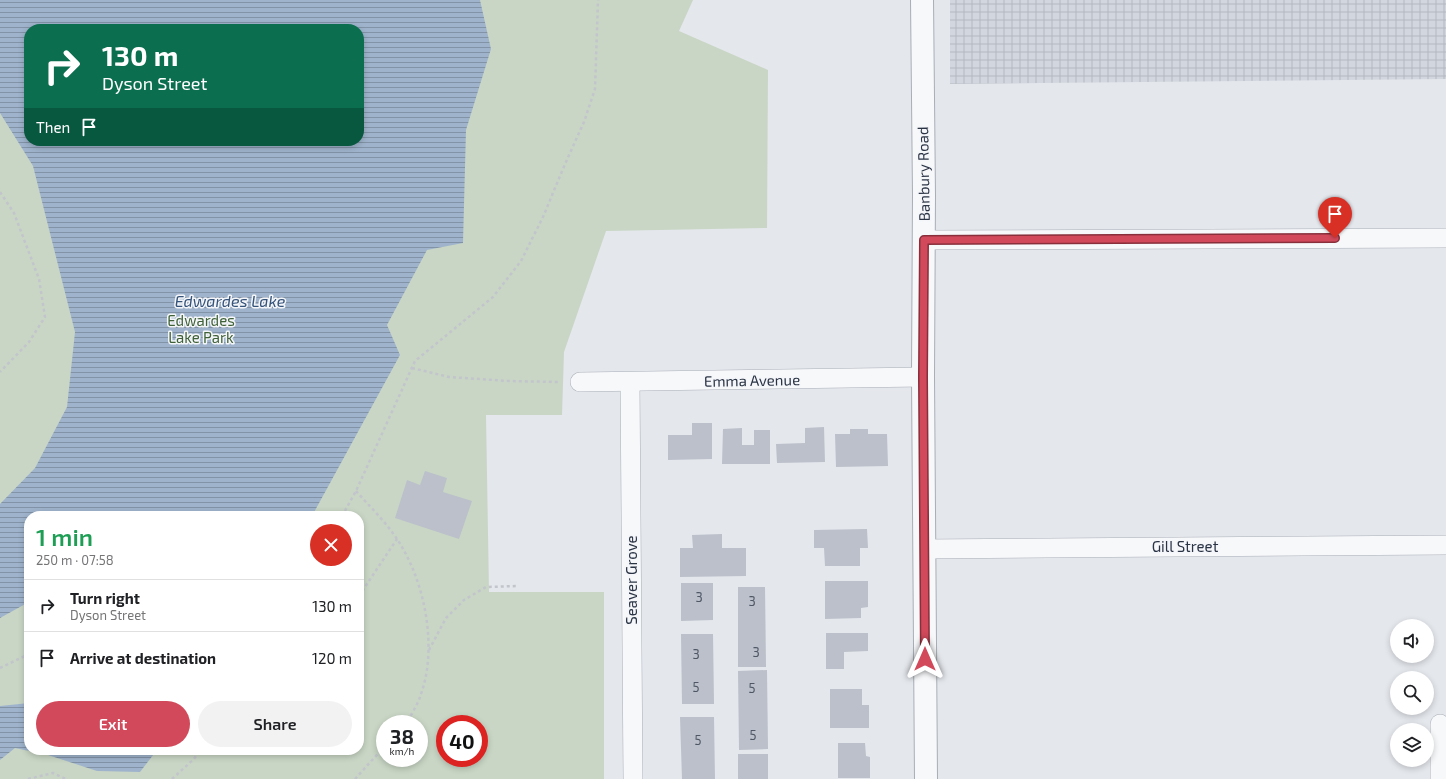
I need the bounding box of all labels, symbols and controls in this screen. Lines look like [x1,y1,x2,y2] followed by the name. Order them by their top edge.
[102,38,178,72] text: 130 m
[36,40,88,92] icon: right
[102,72,207,94] text: Dyson Street
[78,116,100,138] icon: arrive
[36,118,70,136] text: Then
[913,126,933,222] street label: Banbury Road
[1318,197,1352,238] pin
[1324,203,1346,225] icon: arrive
[175,291,286,310] water label: Edwardes Lake
[167,311,235,346] park label: Edwardes Lake Park
[704,370,800,390] street label: Emma Avenue
[36,522,93,551] text: 1 min
[310,524,352,566] button: close
[622,535,640,625] street label: Seaver Grove
[1152,537,1219,555] street label: Gill Street
[36,552,114,568] text: 250 m · 07:58
[70,589,140,607] text: Turn right
[695,589,703,605] house number: 3
[748,593,756,609] house number: 3
[36,595,58,617] icon: right
[312,597,352,615] text: 130 m
[70,607,146,623] text: Dyson Street
[1390,619,1434,767] map controls
[1390,619,1434,663] button: sound
[904,638,946,680] position arrow
[752,644,760,660] house number: 3
[692,646,700,662] house number: 3
[36,647,58,669] icon: arrive
[70,649,216,667] text: Arrive at destination
[312,649,352,667] text: 120 m
[1390,671,1434,715] button: search
[693,679,700,695] house number: 5
[749,680,756,696] house number: 5
[36,701,190,747] button: Exit
[198,701,352,747] button: Share
[436,715,488,767] speed limit sign: 40
[1390,723,1434,767] button: layers
[390,724,414,748] text: 38
[750,727,757,743] house number: 5
[695,732,702,748] house number: 5
[390,745,414,757] text: km/h

